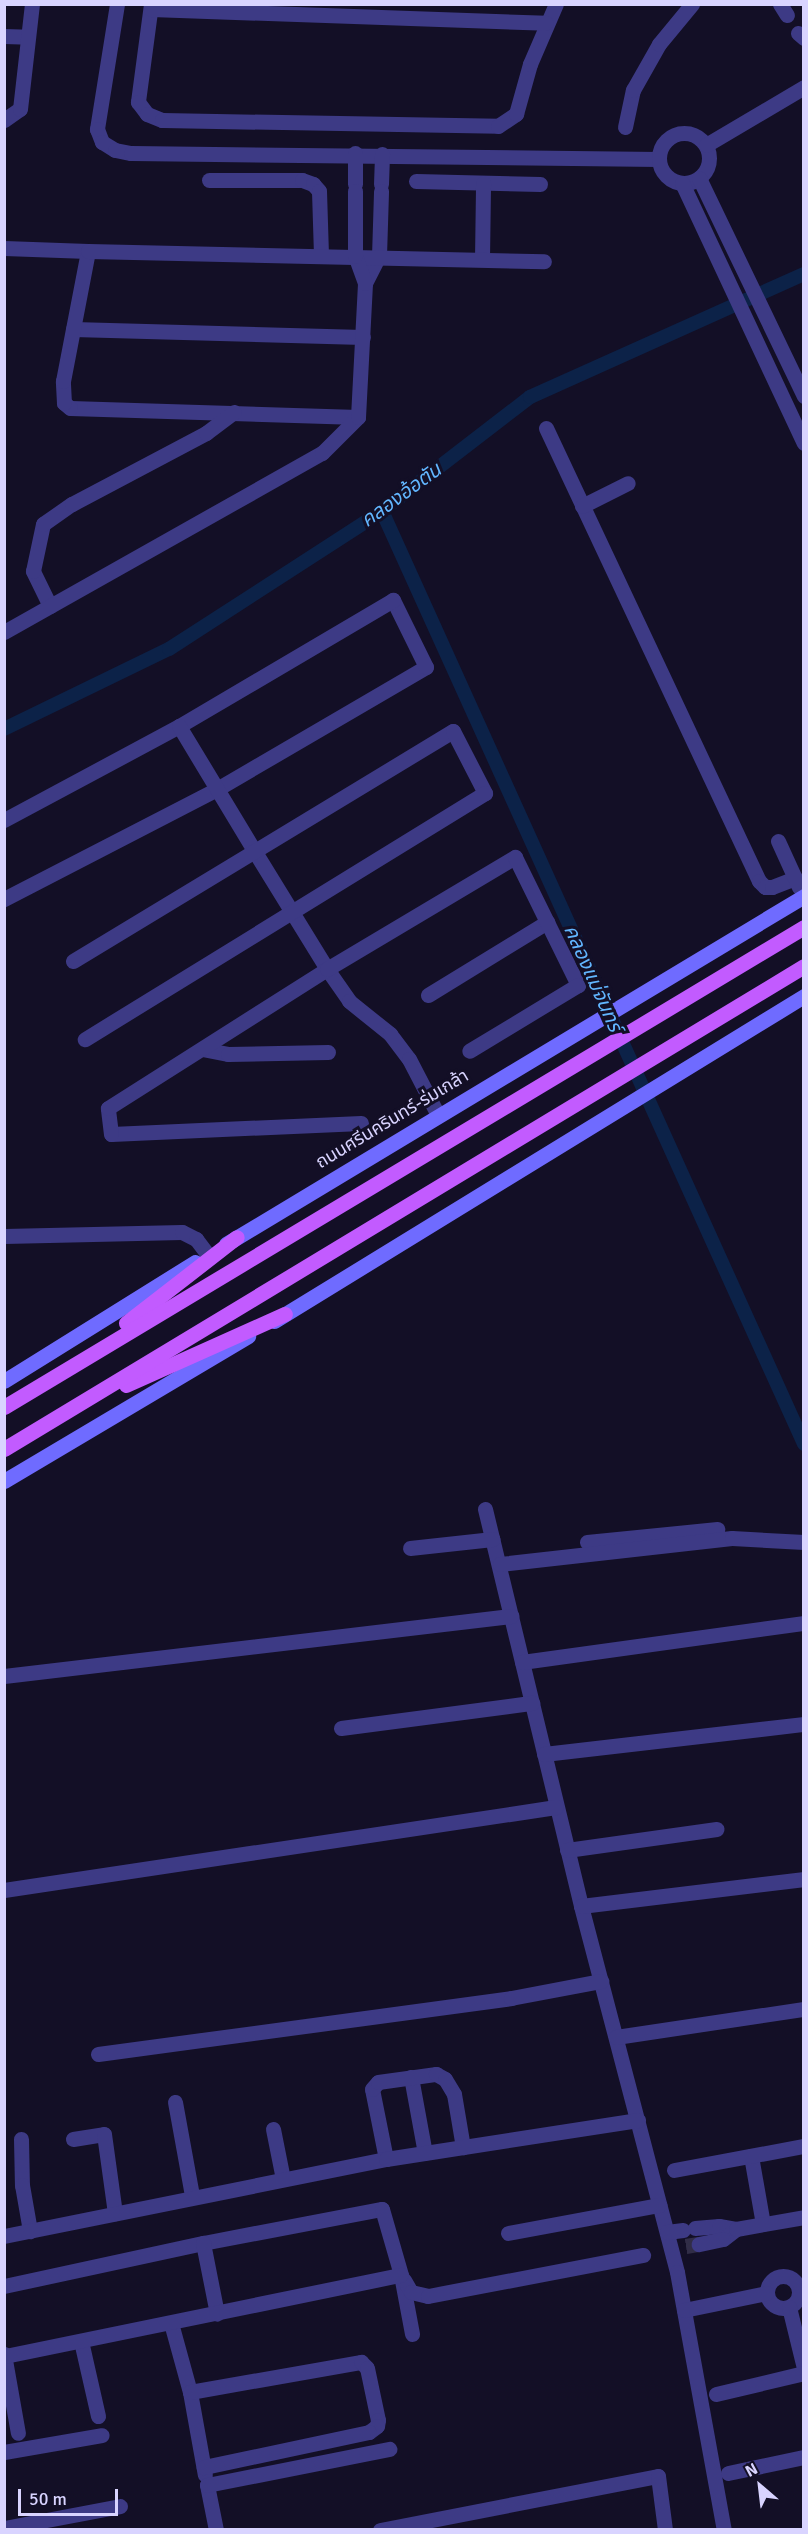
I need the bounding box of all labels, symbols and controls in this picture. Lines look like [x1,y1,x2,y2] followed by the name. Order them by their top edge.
[356,458,446,532] water label: คลองอ้อตัน
[559,921,627,1035] water label: คลองแม่จันทร์
[312,1065,472,1173] street label: ถนนศรีนครินทร์-ร่มเกล้า
[730,2456,790,2516] north arrow
[742,2459,761,2482] text: N
[21,2477,122,2515] scale bar
[29,2488,67,2510] text: 50 m

